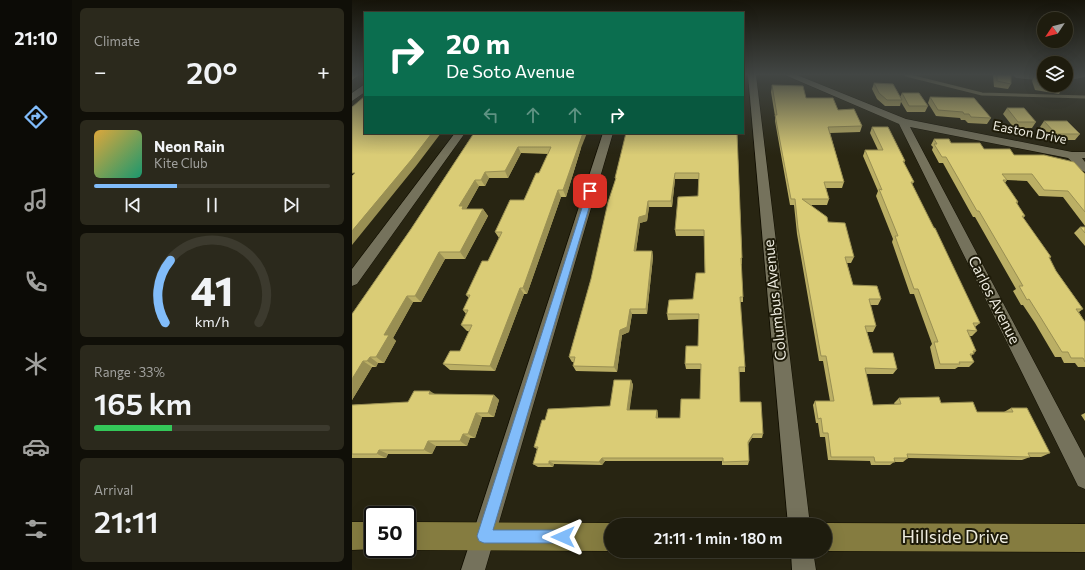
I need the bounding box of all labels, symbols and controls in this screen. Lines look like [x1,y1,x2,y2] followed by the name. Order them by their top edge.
[1037,12,1073,48] north arrow
[1037,12,1073,92] map controls
[446,26,510,60] text: 20 m
[14,27,58,49] text: 21:10
[380,28,432,80] icon: right
[94,33,140,49] text: Climate
[186,53,237,90] text: 20°
[1037,56,1073,92] button: layers
[94,58,107,85] text: −
[317,58,330,85] text: +
[446,60,575,82] text: De Soto Avenue
[22,103,50,131] icon: directions
[480,104,502,126] icon: left
[522,104,544,126] icon: ahead
[564,104,586,126] icon: ahead
[606,104,628,126] icon: right
[992,117,1068,147] street label: Easton Drive
[154,137,225,155] text: Neon Rain
[154,155,208,171] text: Kite Club
[573,174,607,208] pin
[579,180,601,202] icon: arrive
[22,186,50,214] icon: music
[122,194,144,216] icon: previous
[201,194,223,216] icon: pause
[280,194,302,216] icon: next
[759,239,789,361] street label: Columbus Avenue
[965,252,1025,347] street label: Carlos Avenue
[190,264,234,315] text: 41
[22,268,50,296] icon: phone
[195,312,229,330] text: km/h
[22,350,50,378] icon: climate
[94,364,165,380] text: Range · 33%
[94,384,192,421] text: 165 km
[22,433,50,461] icon: car
[94,482,133,498] text: Arrival
[94,502,159,539] text: 21:11
[364,506,416,558] speed limit sign: 50
[22,515,50,543] icon: filters
[542,516,584,558] position arrow
[902,525,1008,547] street label: Hillside Drive
[654,529,782,547] text: 21:11 · 1 min · 180 m

